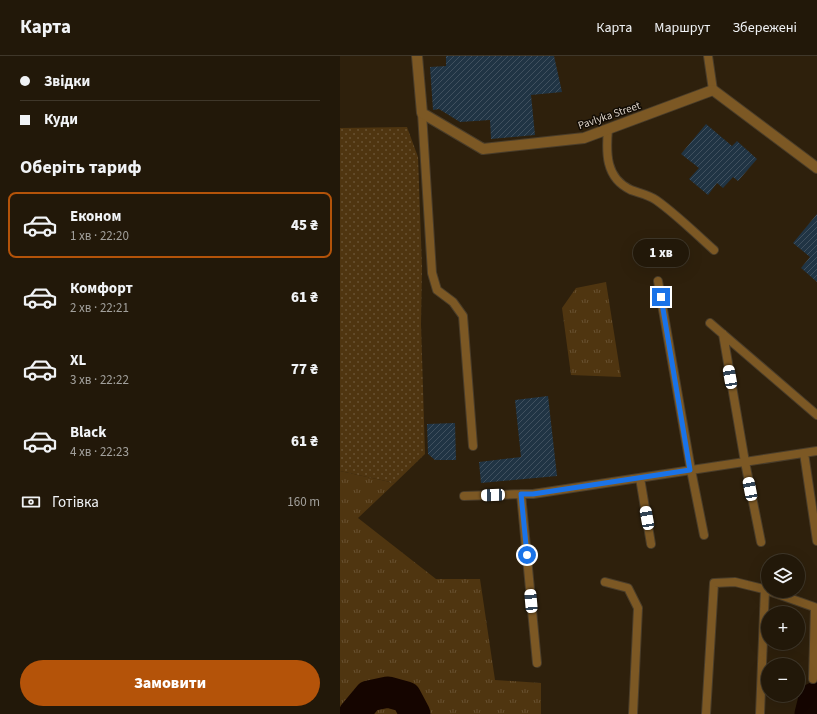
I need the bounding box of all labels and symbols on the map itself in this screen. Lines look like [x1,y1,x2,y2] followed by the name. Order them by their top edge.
[576,98,643,133] street label: Pavlyka Street
[633,239,689,267] callout: 1 хв
[652,288,670,306] route end
[722,364,738,390] car
[742,476,758,502] car
[481,489,505,501] car
[639,505,655,531] car
[518,546,536,564] route start
[524,589,538,613] car

